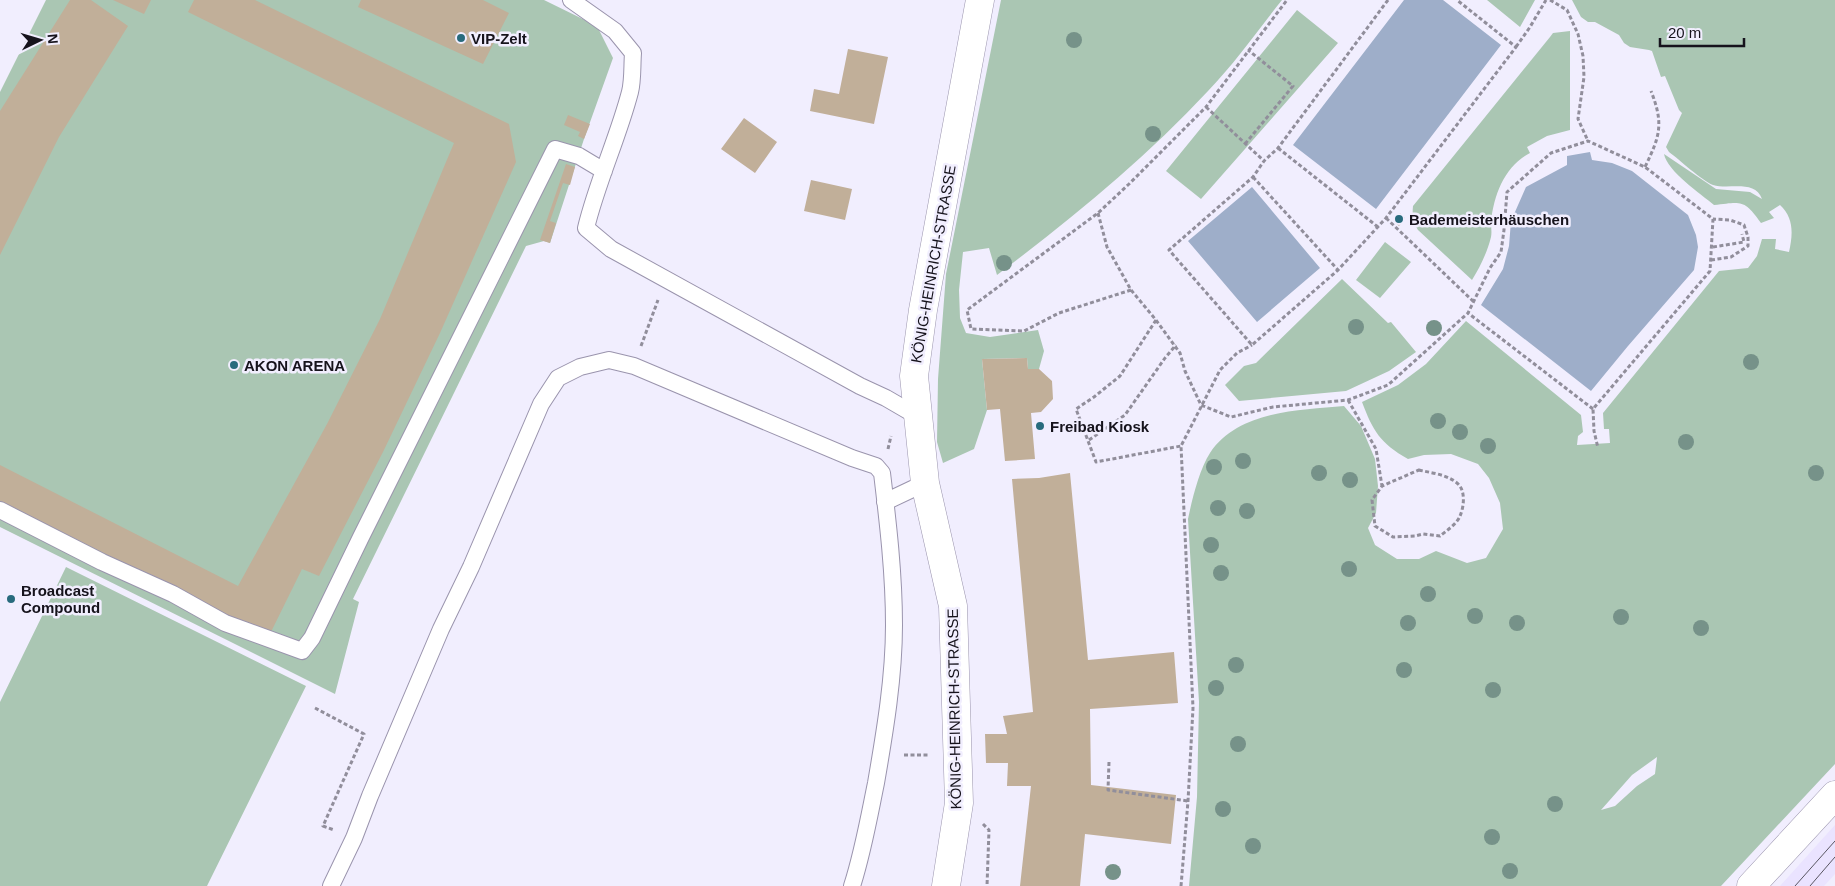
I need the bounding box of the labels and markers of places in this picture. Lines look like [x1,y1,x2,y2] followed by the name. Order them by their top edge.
[471,30,527,47] place label: VIP-Zelt
[455,32,467,44] marker: VIP-Zelt
[1409,211,1569,228] place label: Bademeisterhäuschen
[1393,213,1405,225] marker: Bademeisterhäuschen
[244,357,345,374] place label: AKON ARENA
[228,359,240,371] marker: AKON ARENA
[1050,418,1150,435] place label: Freibad Kiosk
[1034,420,1046,432] marker: Freibad Kiosk
[21,582,100,616] place label: Broadcast Compound
[5,593,17,605] marker: Broadcast Compound

